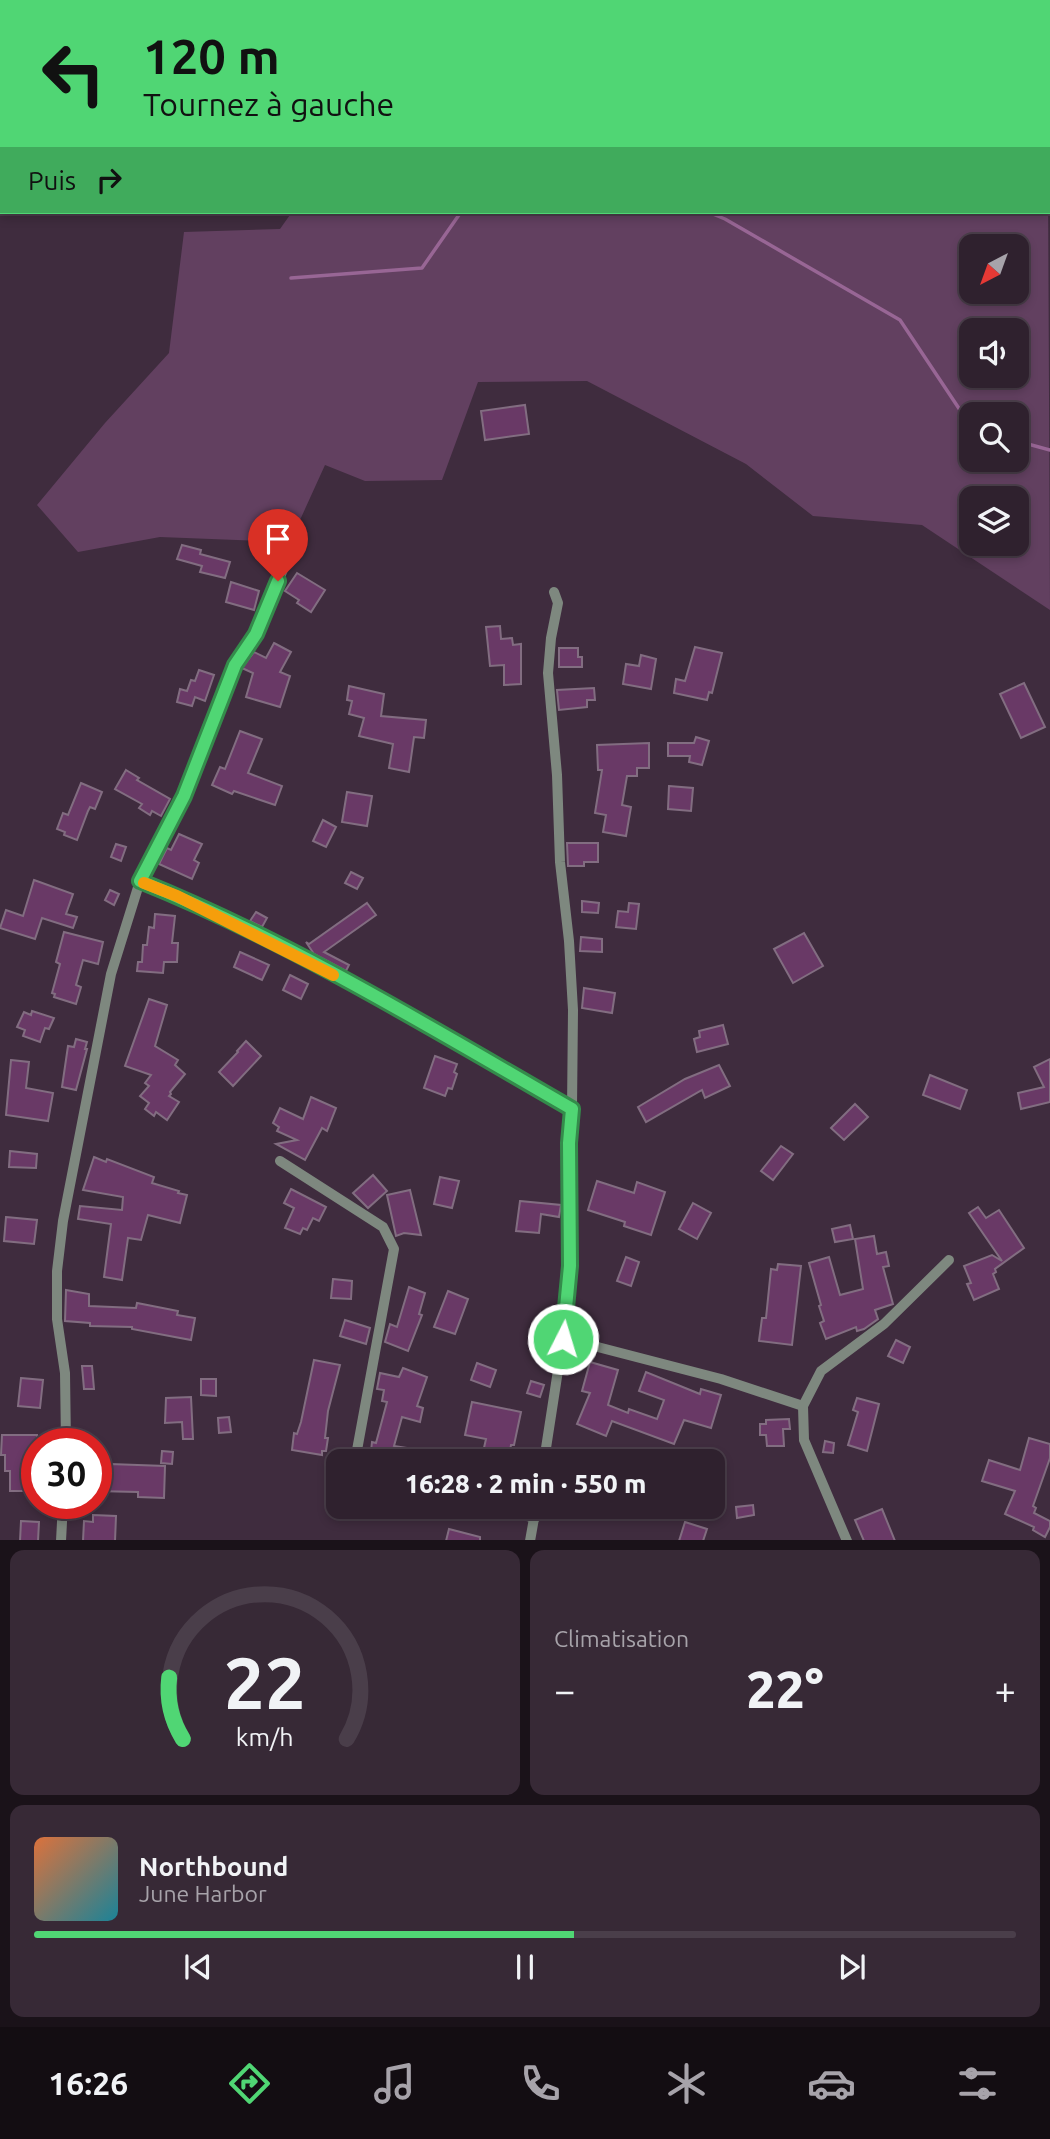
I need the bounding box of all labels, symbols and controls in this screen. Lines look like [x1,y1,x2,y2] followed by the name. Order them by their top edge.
[28,28,119,119] icon: left
[143,28,280,83] text: 120 m
[143,86,394,122] text: Tournez à gauche
[90,161,128,199] icon: right
[28,166,76,195] text: Puis
[959,234,1029,304] north arrow
[959,234,1029,556] map controls
[959,318,1029,388] button: sound
[959,402,1029,472] button: search
[959,486,1029,556] button: layers
[248,509,308,581] pin
[259,520,297,558] icon: arrive
[526,1302,600,1376] position arrow
[21,1428,112,1519] speed limit sign: 30
[405,1469,646,1498] text: 16:28 · 2 min · 550 m
[554,1626,689,1651] text: Climatisation
[224,1641,306,1723] text: 22
[746,1660,824,1718] text: 22°
[554,1669,575,1711] text: −
[995,1669,1016,1711] text: +
[236,1722,294,1750] text: km/h
[139,1852,288,1881] text: Northbound
[139,1881,267,1906] text: June Harbor
[179,1948,217,1986] icon: previous
[506,1948,544,1986] icon: pause
[833,1948,871,1986] icon: next
[225,2059,274,2108] icon: directions
[370,2059,419,2108] icon: music
[516,2059,565,2108] icon: phone
[662,2059,711,2108] icon: climate
[807,2059,856,2108] icon: car
[953,2059,1002,2108] icon: filters
[48,2065,128,2101] text: 16:26

